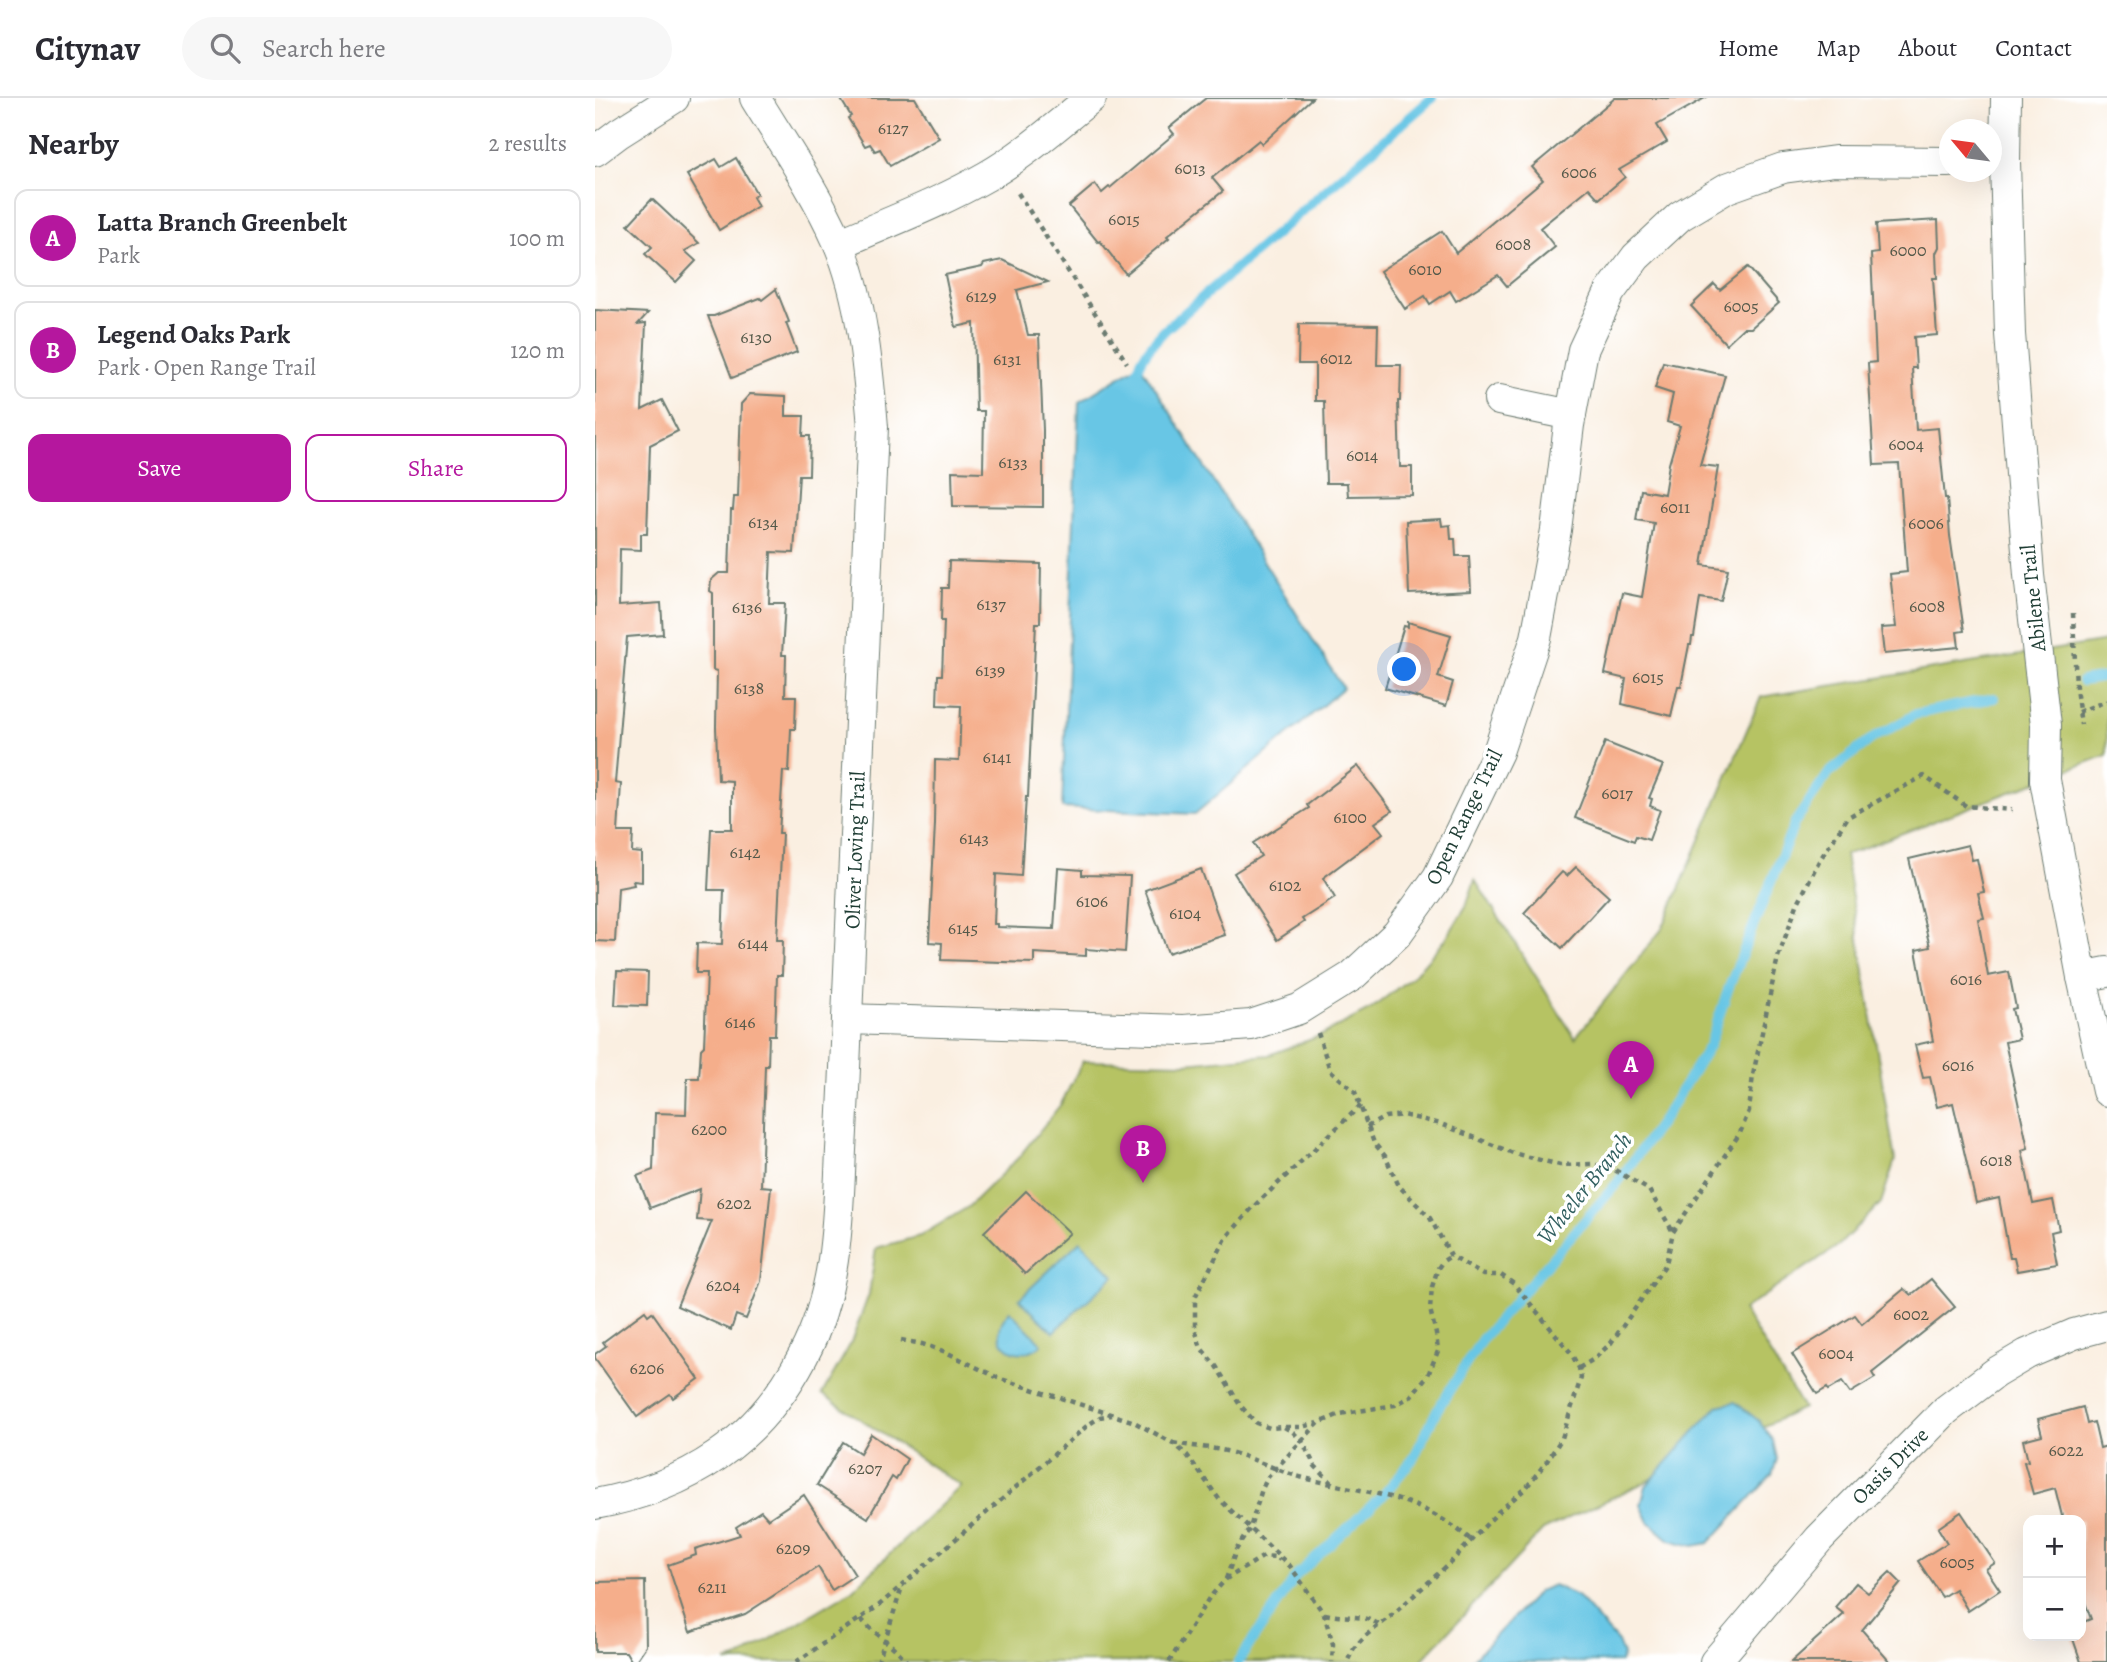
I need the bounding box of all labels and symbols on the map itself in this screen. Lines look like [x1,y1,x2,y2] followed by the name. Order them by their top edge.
[878,116,909,140] house number: 6127
[1939,119,2002,182] north arrow
[1174,156,1206,180] house number: 6013
[1561,160,1597,184] house number: 6006
[1108,207,1140,231] house number: 6015
[1495,232,1531,256] house number: 6008
[1889,238,1927,262] house number: 6000
[1408,257,1442,281] house number: 6010
[965,284,997,308] house number: 6129
[1723,294,1759,318] house number: 6005
[740,325,772,349] house number: 6130
[1320,346,1353,370] house number: 6012
[993,347,1021,371] house number: 6131
[1888,432,1924,456] house number: 6004
[1346,443,1378,467] house number: 6014
[998,450,1028,474] house number: 6133
[1660,495,1690,519] house number: 6011
[748,510,778,534] house number: 6134
[1908,511,1944,535] house number: 6006
[2013,543,2053,654] street label: Abilene Trail
[976,592,1006,616] house number: 6137
[1909,594,1945,618] house number: 6008
[732,595,762,619] house number: 6136
[1387,652,1421,686] your location
[975,658,1005,682] house number: 6139
[1632,665,1664,689] house number: 6015
[734,676,764,700] house number: 6138
[1419,744,1509,890] street label: Open Range Trail
[983,745,1011,769] house number: 6141
[838,771,872,929] street label: Oliver Loving Trail
[1601,781,1633,805] house number: 6017
[1333,805,1367,829] house number: 6100
[959,826,989,850] house number: 6143
[729,840,761,864] house number: 6142
[1269,873,1302,897] house number: 6102
[1076,889,1108,913] house number: 6106
[1169,901,1201,925] house number: 6104
[948,916,978,940] house number: 6145
[738,931,768,955] house number: 6144
[1950,967,1982,991] house number: 6016
[725,1010,755,1034] house number: 6146
[1608,1041,1654,1099] pin: A
[1942,1053,1974,1077] house number: 6016
[691,1117,727,1141] house number: 6200
[1120,1125,1166,1183] pin: B
[1530,1126,1639,1251] water label: Wheeler Branch
[1980,1148,2012,1172] house number: 6018
[716,1191,752,1215] house number: 6202
[706,1273,740,1297] house number: 6204
[1893,1302,1929,1326] house number: 6002
[1818,1341,1854,1365] house number: 6004
[630,1356,664,1380] house number: 6206
[1845,1421,1935,1511] street label: Oasis Drive
[2048,1438,2084,1462] house number: 6022
[848,1456,882,1480] house number: 6207
[776,1536,810,1560] house number: 6209
[1939,1550,1975,1574] house number: 6005
[697,1575,727,1599] house number: 6211

